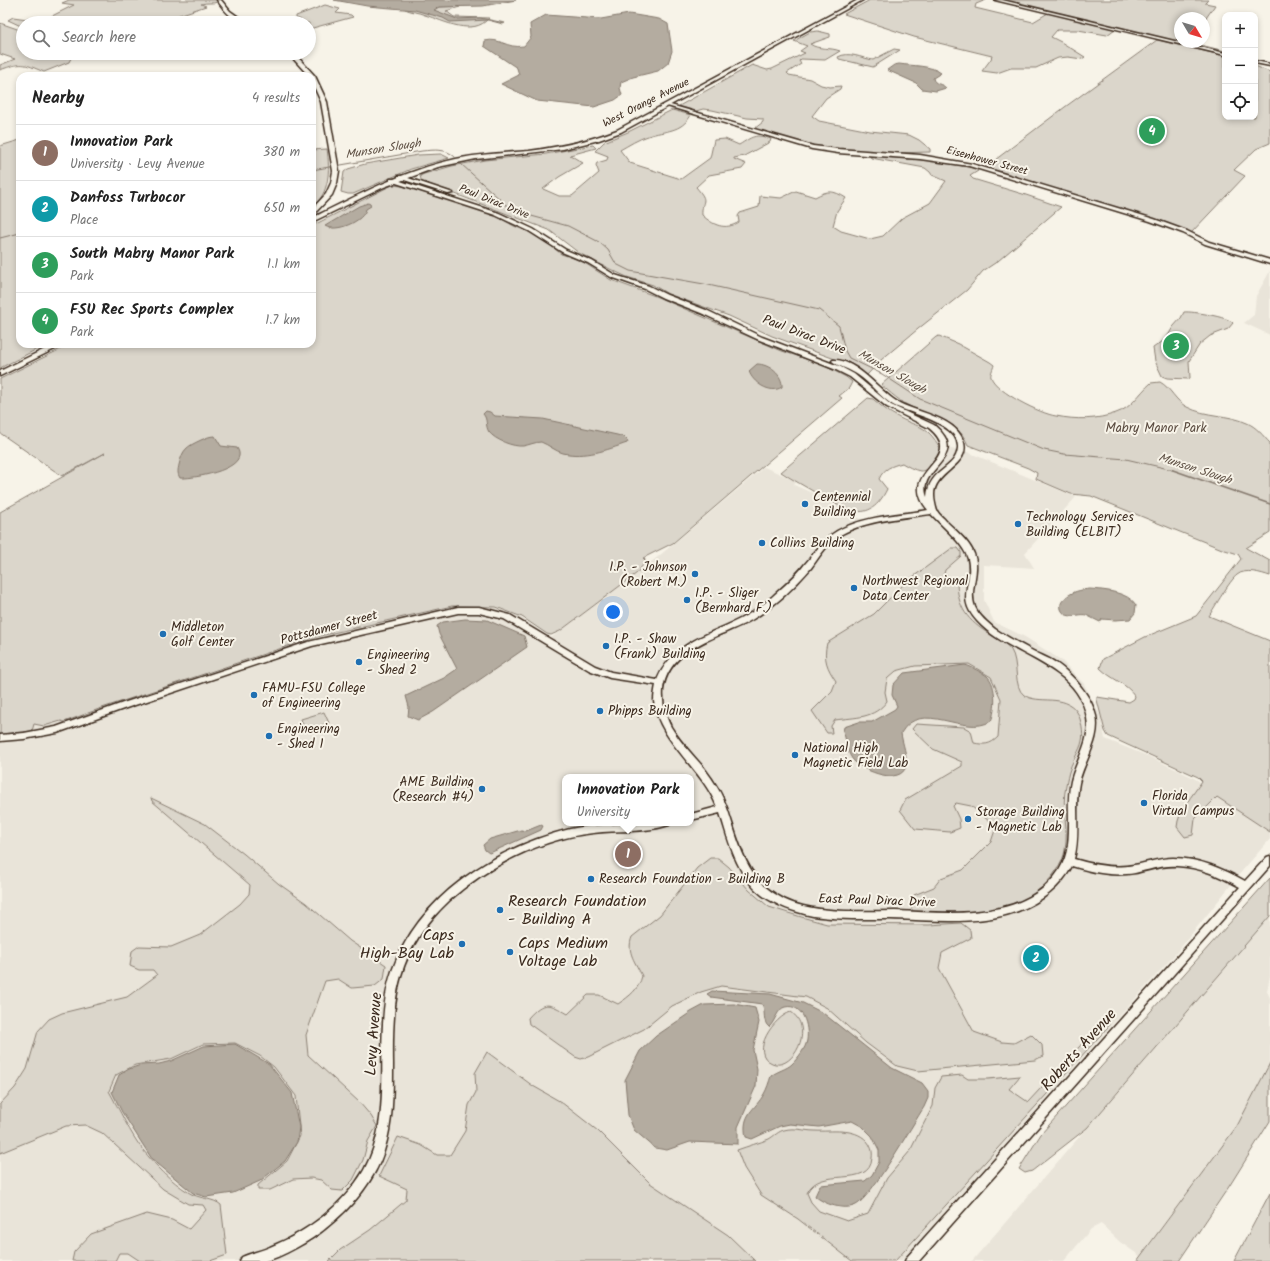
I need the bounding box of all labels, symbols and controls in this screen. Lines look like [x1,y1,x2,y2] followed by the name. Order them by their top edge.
[1174,12,1210,48] north arrow
[1222,12,1258,120] map controls
[1222,12,1258,48] button: +
[16,16,316,60] search box
[62,26,136,50] text: Search here
[30,27,52,49] icon: search
[1222,48,1258,84] button: −
[599,73,693,133] street label: West Orange Avenue
[1222,84,1258,120] button: locate
[32,85,84,112] text: Nearby
[252,88,300,109] text: 4 results
[1139,116,1165,146] pin: 4
[70,130,172,154] text: Innovation Park
[344,133,424,164] water label: Munson Slough
[944,141,1030,181] street label: Eisenhower Street
[43,142,47,163] text: 1
[263,142,300,163] text: 380 m
[70,154,205,175] text: University · Levy Avenue
[456,180,532,224] street label: Paul Dirac Drive
[70,186,185,210] text: Danfoss Turbocor
[41,198,49,219] text: 2
[264,198,300,219] text: 650 m
[70,210,98,231] text: Place
[70,242,234,266] text: South Mabry Manor Park
[41,254,49,275] text: 3
[267,254,300,275] text: 1.1 km
[70,266,94,287] text: Park
[70,298,234,322] text: FSU Rec Sports Complex
[759,309,849,361] street label: Paul Dirac Drive
[41,310,49,331] text: 4
[265,310,300,331] text: 1.7 km
[70,322,94,343] text: Park
[1163,331,1189,361] pin: 3
[854,345,931,400] water label: Munson Slough
[1105,418,1207,439] park label: Mabry Manor Park
[1156,448,1236,490] water label: Munson Slough
[813,487,871,523] place label: Centennial Building
[800,499,810,509] marker: Centennial Building
[1026,507,1134,543] place label: Technology Services Building (ELBIT)
[1013,519,1023,529] marker: Technology Services Building (ELBIT)
[770,533,854,554] place label: Collins Building
[757,538,767,548] marker: Collins Building
[609,557,687,593] place label: I.P. - Johnson (Robert M.)
[690,569,700,579] marker: I.P. - Johnson (Robert M.)
[862,571,968,607] place label: Northwest Regional Data Center
[695,583,772,619] place label: I.P. - Sliger (Bernhard F.)
[849,583,859,593] marker: Northwest Regional Data Center
[682,595,692,605] marker: I.P. - Sliger (Bernhard F.)
[603,602,623,622] your location
[278,605,381,651] street label: Pottsdamer Street
[171,617,235,653] place label: Middleton Golf Center
[158,629,168,639] marker: Middleton Golf Center
[614,629,706,665] place label: I.P. - Shaw (Frank) Building
[601,641,611,651] marker: I.P. - Shaw (Frank) Building
[367,645,430,681] place label: Engineering - Shed 2
[354,657,364,667] marker: Engineering - Shed 2
[262,678,365,714] place label: FAMU-FSU College of Engineering
[249,690,259,700] marker: FAMU-FSU College of Engineering
[608,701,692,722] place label: Phipps Building
[595,706,605,716] marker: Phipps Building
[277,719,340,755] place label: Engineering - Shed 1
[264,731,274,741] marker: Engineering - Shed 1
[803,738,908,774] place label: National High Magnetic Field Lab
[790,750,800,760] marker: National High Magnetic Field Lab
[392,772,474,808] place label: AME Building (Research #4)
[562,774,694,826] popup
[577,778,679,802] text: Innovation Park
[477,784,487,794] marker: AME Building (Research #4)
[1152,786,1235,822] place label: Florida Virtual Campus
[1139,798,1149,808] marker: Florida Virtual Campus
[577,802,630,823] text: University
[976,802,1065,838] place label: Storage Building - Magnetic Lab
[963,814,973,824] marker: Storage Building - Magnetic Lab
[615,839,641,869] pin: 1
[599,869,785,890] place label: Research Foundation - Building B
[586,874,596,884] marker: Research Foundation - Building B
[818,888,936,914] street label: East Paul Dirac Drive
[508,889,647,932] place label: Research Foundation - Building A
[495,905,505,915] marker: Research Foundation - Building A
[360,923,455,966] place label: Caps High-Bay Lab
[518,931,608,974] place label: Caps Medium Voltage Lab
[457,939,467,949] marker: Caps High-Bay Lab
[1023,943,1049,973] pin: 2
[505,947,515,957] marker: Caps Medium Voltage Lab
[359,991,389,1077] street label: Levy Avenue
[1035,1003,1123,1097] street label: Roberts Avenue

